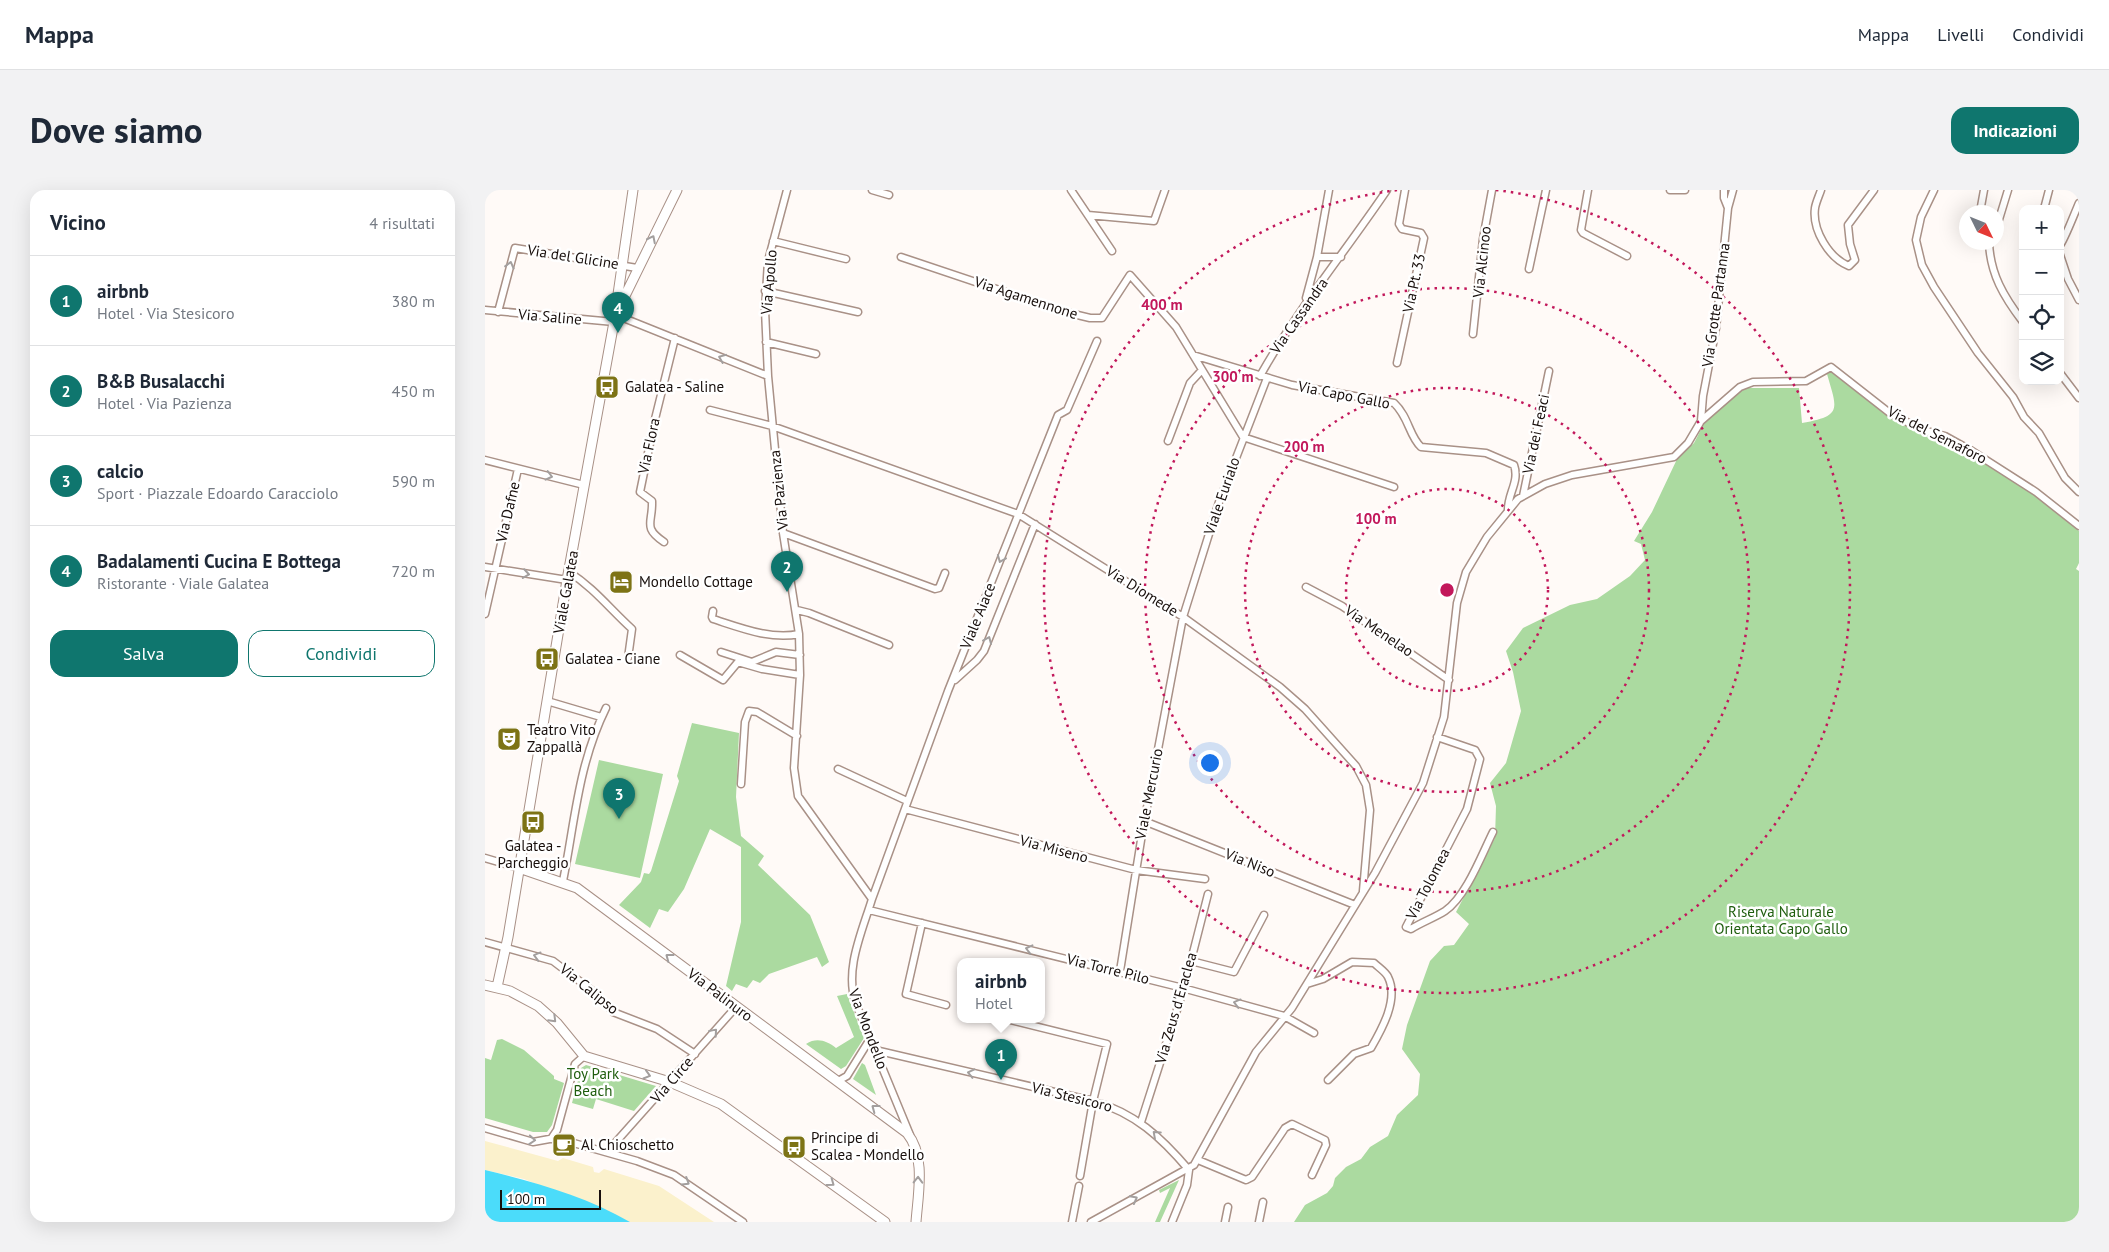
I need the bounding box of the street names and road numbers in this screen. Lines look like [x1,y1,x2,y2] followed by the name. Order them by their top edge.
[1468,225,1495,300] street label: Via Alcinoo
[525,240,620,273] street label: Via del Glicine
[1697,242,1734,369] street label: Via Grotte Partanna
[756,249,781,316] street label: Via Apollo
[1398,252,1429,315] street label: Via Pt. 33
[971,272,1080,323] street label: Via Agamennone
[1265,274,1332,358] street label: Via Cassandra
[517,304,583,329] street label: Via Saline
[1295,376,1392,413] street label: Via Capo Gallo
[1518,392,1553,477] street label: Via dei Feaci
[1883,401,1990,468] street label: Via del Semaforo
[633,416,664,477] street label: Via Flora
[765,449,792,532] street label: Via Pazienza
[1199,454,1244,538] street label: Viale Eurialo
[491,480,524,545] street label: Via Dafne
[549,549,582,636] street label: Viale Galatea
[1102,560,1182,620] street label: Via Diomede
[955,580,999,653] street label: Viale Aiace
[1340,600,1417,661] street label: Via Menelao
[1130,747,1167,842] street label: Viale Mercurio
[1017,830,1090,867] street label: Via Miseno
[1221,844,1278,881] street label: Via Niso
[1401,845,1454,924] street label: Via Tolomea
[1064,949,1151,988] street label: Via Torre Pilo
[1150,950,1201,1067] street label: Via Zeus d'Eraclea
[555,958,623,1018] street label: Via Calipso
[683,963,757,1025] street label: Via Palinuro
[844,985,892,1072] street label: Via Mondello
[646,1052,697,1108] street label: Via Circe
[1029,1077,1114,1116] street label: Via Stesicoro

